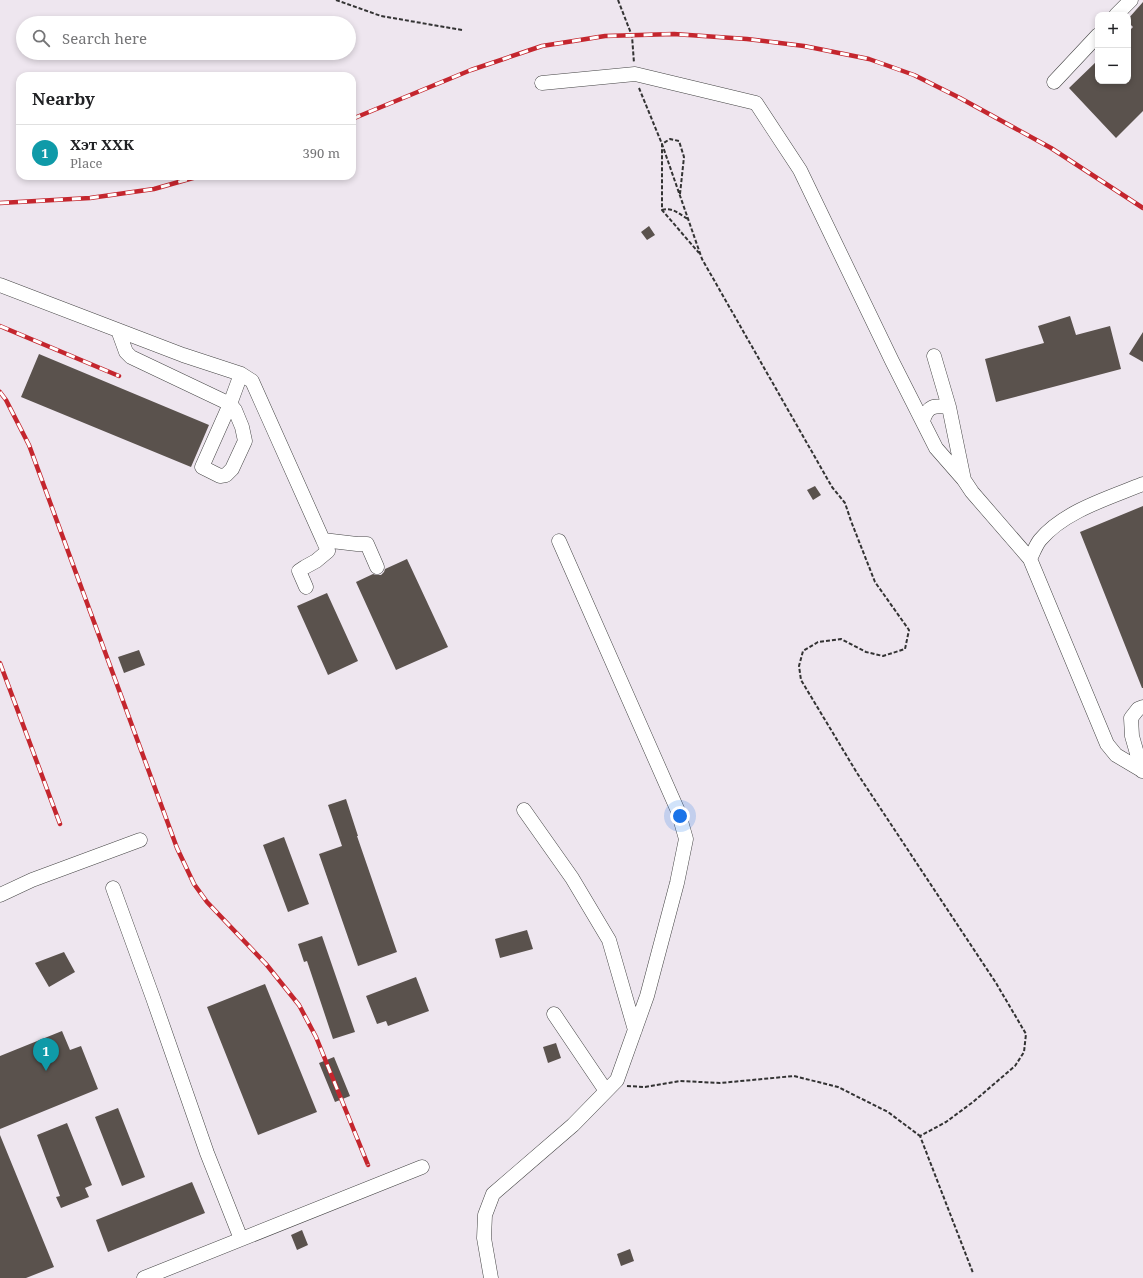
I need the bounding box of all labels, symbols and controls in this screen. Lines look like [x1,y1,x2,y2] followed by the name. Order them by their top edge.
[1095,12,1131,84] map controls
[1095,12,1131,48] button: +
[16,16,356,60] search box
[30,27,52,49] icon: search
[62,28,147,48] text: Search here
[1095,48,1131,84] button: −
[32,87,95,110] text: Nearby
[70,134,134,154] text: Хэт ХХК
[41,144,49,162] text: 1
[303,144,340,162] text: 390 m
[70,154,103,172] text: Place
[670,806,690,826] your location
[33,1038,59,1071] pin: 1

